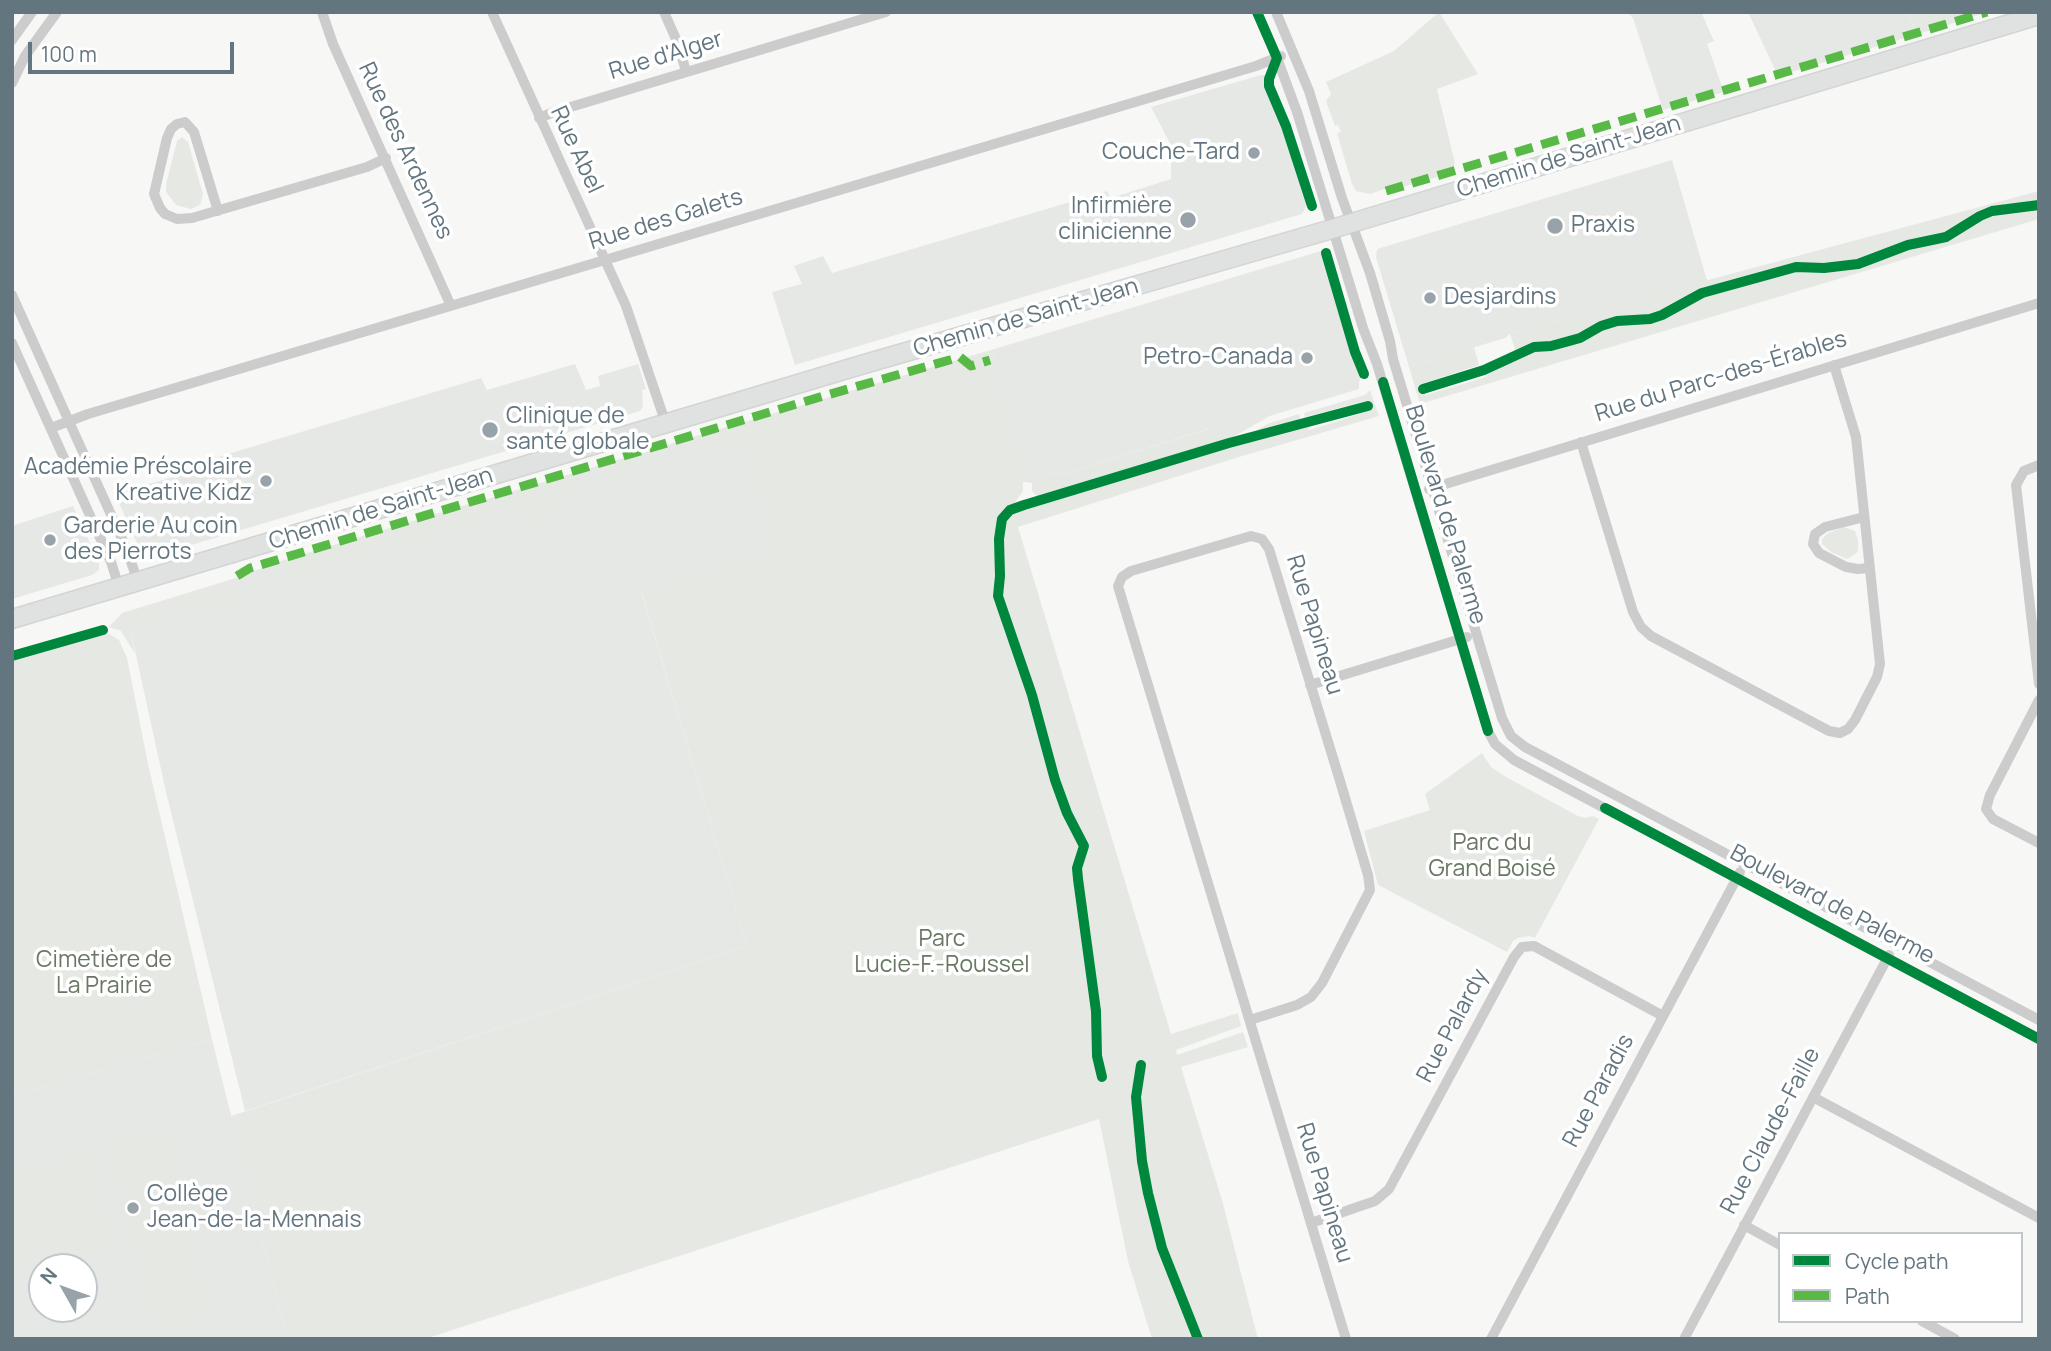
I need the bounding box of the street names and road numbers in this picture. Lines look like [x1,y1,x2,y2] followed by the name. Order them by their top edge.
[606,26,726,86] street label: Rue d'Alger
[352,58,458,244] street label: Rue des Ardennes
[544,102,608,198] street label: Rue Abel
[1454,110,1684,204] street label: Chemin de Saint-Jean
[586,184,746,256] street label: Rue des Galets
[910,273,1142,363] street label: Chemin de Saint-Jean
[1592,326,1850,428] street label: Rue du Parc-des-Érables
[1399,402,1491,628] street label: Boulevard de Palerme
[266,462,496,556] street label: Chemin de Saint-Jean
[1280,552,1348,698] street label: Rue Papineau
[1725,839,1939,971] street label: Boulevard de Palerme
[1412,965,1494,1087] street label: Rue Palardy
[1558,1030,1640,1152] street label: Rue Paradis
[1715,1043,1827,1219] street label: Rue Claude-Faille
[1290,1120,1358,1266] street label: Rue Papineau

